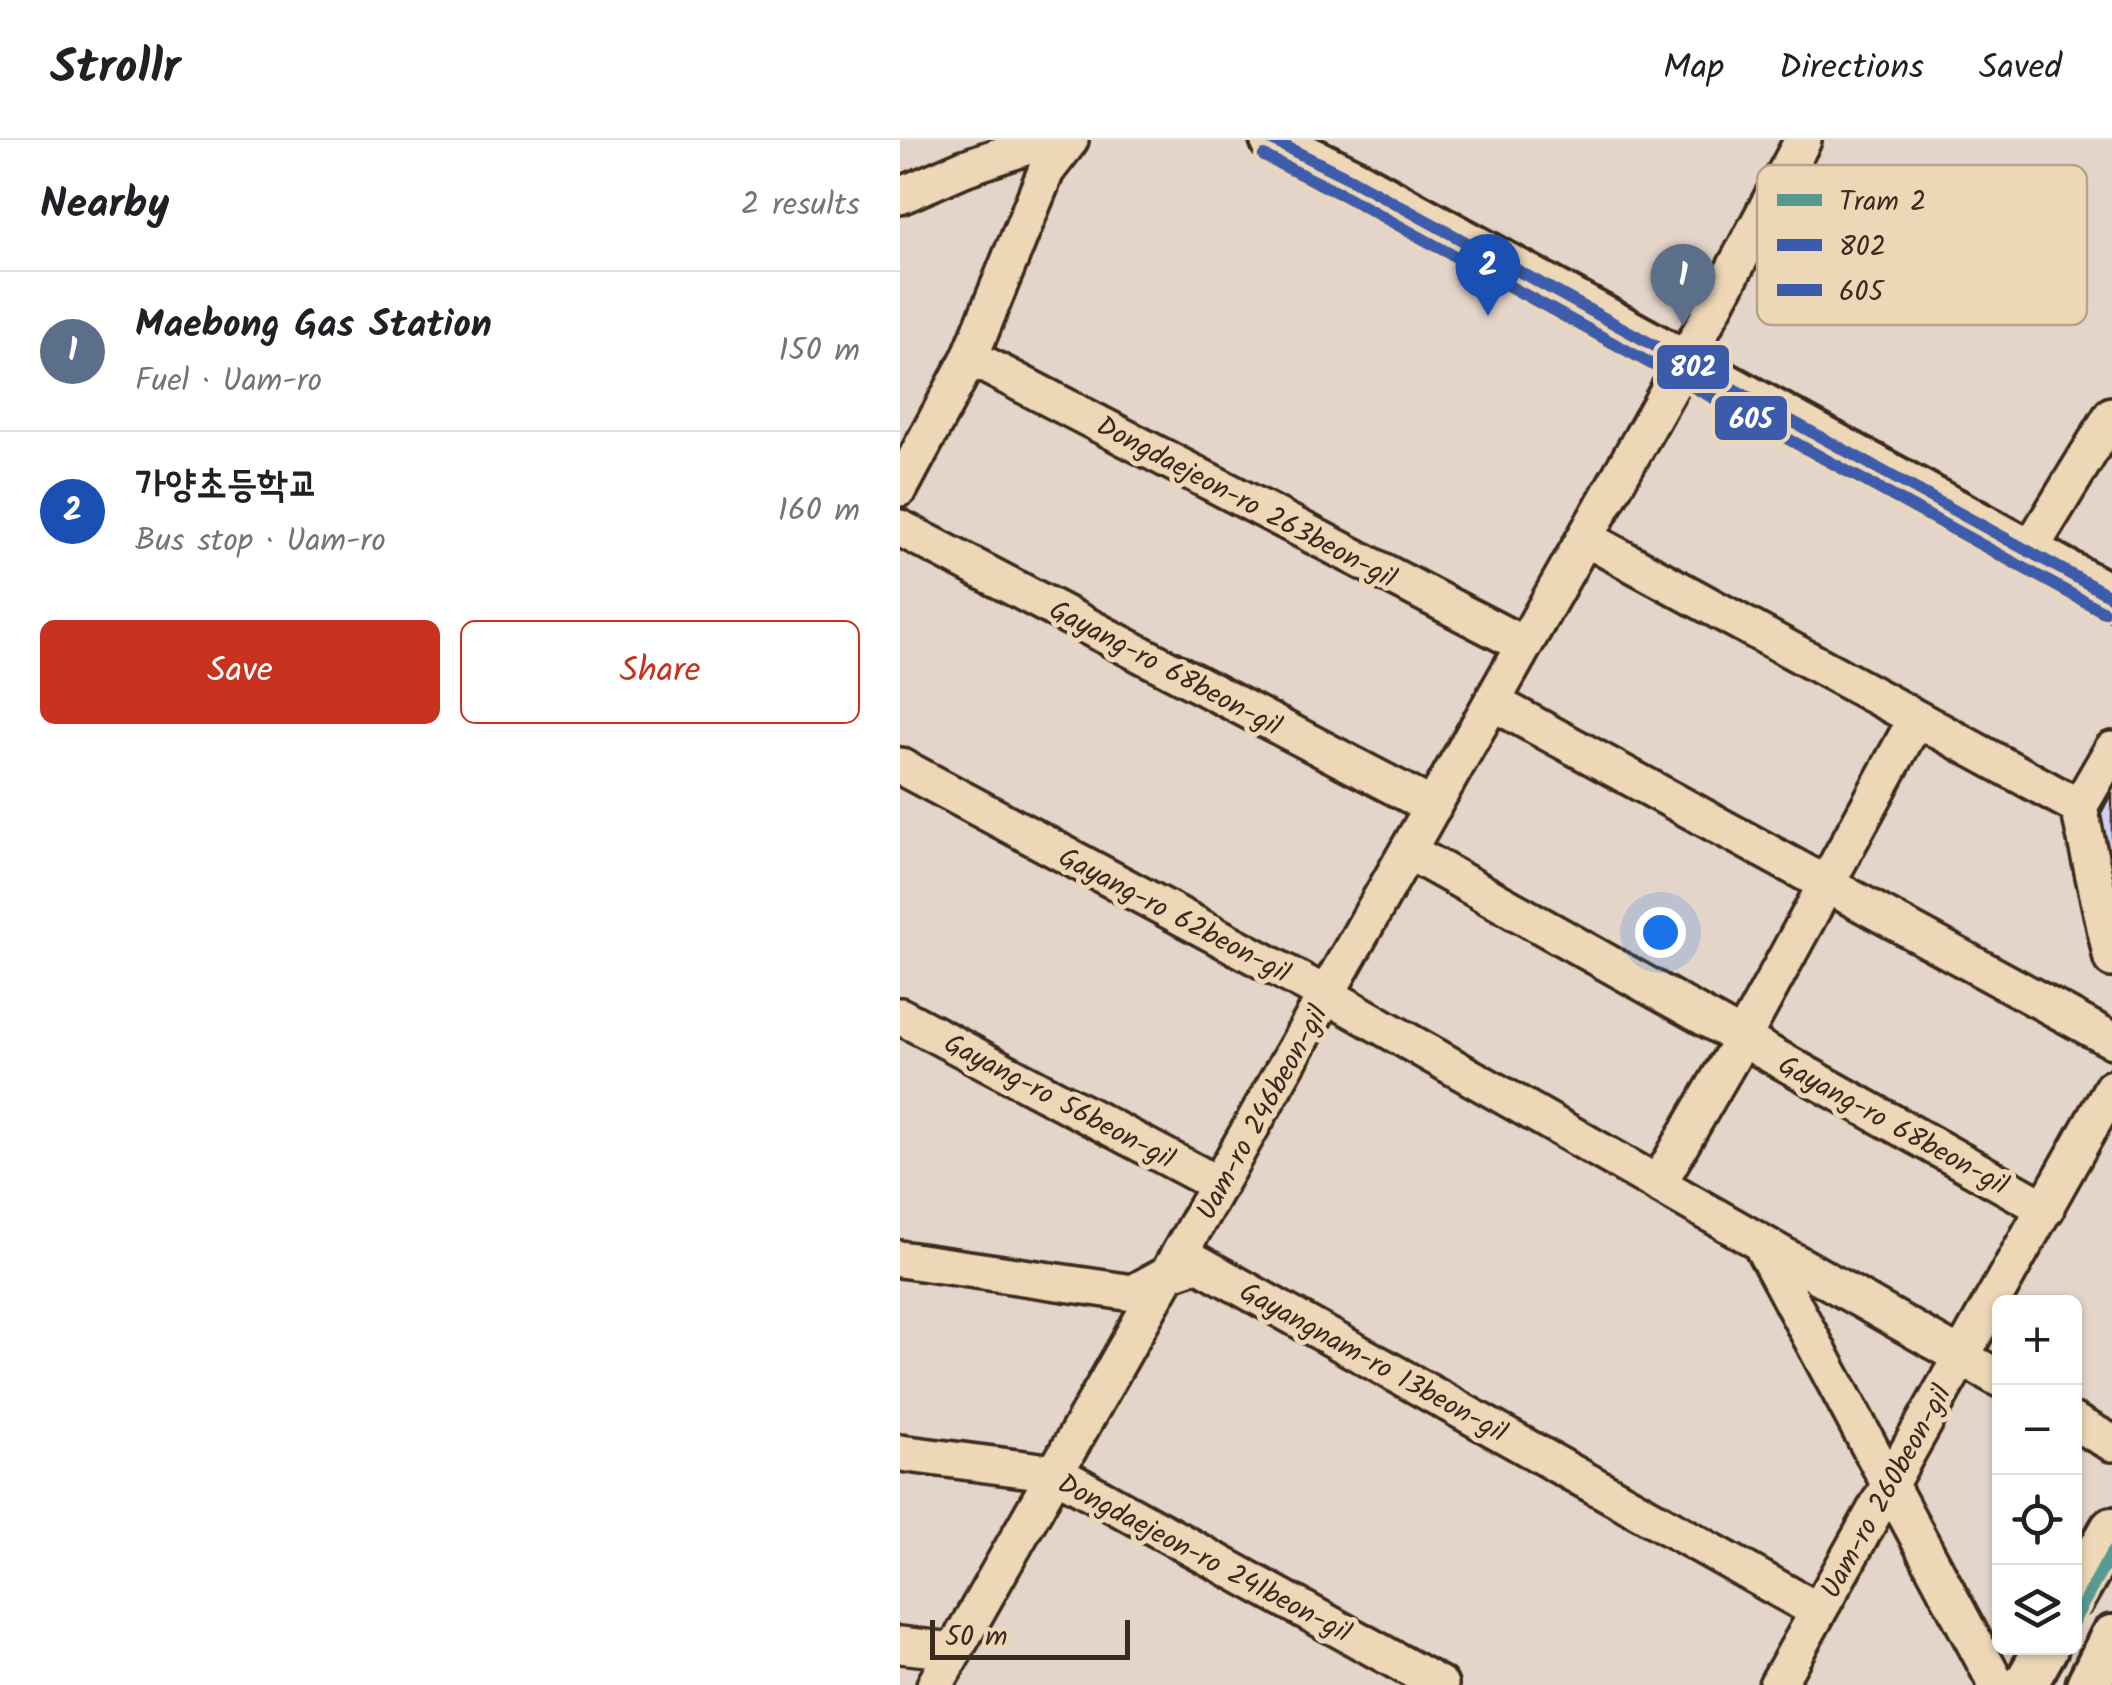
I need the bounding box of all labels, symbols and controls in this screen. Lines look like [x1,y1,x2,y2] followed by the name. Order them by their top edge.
[50,31,180,107] text: Strollr
[1663,41,1724,97] text: Map
[1779,41,1924,97] text: Directions
[1979,41,2062,97] text: Saved
[1757,165,2087,325] legend
[40,172,169,239] text: Nearby
[741,180,860,231] text: 2 results
[1839,180,1926,225] text: Tram 2
[1839,225,1886,270] text: 802
[1456,234,1520,316] pin: 2
[1650,244,1716,326] pin: 1
[1839,270,1886,315] text: 605
[135,296,492,356] text: Maebong Gas Station
[68,326,77,377] text: 1
[778,326,860,377] text: 150 m
[1655,343,1731,391] line badge: 802
[1669,346,1717,391] text: 802
[135,356,322,407] text: Fuel · Uam-ro
[1713,394,1789,442] line badge: 605
[1729,398,1776,443] text: 605
[1088,405,1404,602] street label: Dongdaejeon-ro 263beon-gil
[135,456,318,516] text: 가양초등학교
[63,486,82,537] text: 2
[778,486,860,537] text: 160 m
[135,516,386,567] text: Bus stop · Uam-ro
[1040,589,1289,750] street label: Gayang-ro 68beon-gil
[40,620,440,724] button: Save
[460,620,860,724] button: Share
[1050,836,1298,997] street label: Gayang-ro 62beon-gil
[1635,907,1686,958] your location
[1185,997,1341,1229] street label: Uam-ro 246beon-gil
[935,1022,1183,1182] street label: Gayang-ro 56beon-gil
[1769,1044,2017,1208] street label: Gayang-ro 68beon-gil
[1230,1271,1515,1456] street label: Gayangnam-ro 13beon-gil
[1992,1295,2082,1655] map controls
[1992,1295,2082,1385] button: +
[1810,1377,1965,1607] street label: Uam-ro 260beon-gil
[1992,1385,2082,1475] button: −
[1049,1463,1359,1656] street label: Dongdaejeon-ro 241beon-gil
[1992,1475,2082,1565] button: locate
[1992,1565,2082,1655] button: layers
[930,1615,1130,1660] scale bar
[945,1615,1008,1660] text: 50 m

